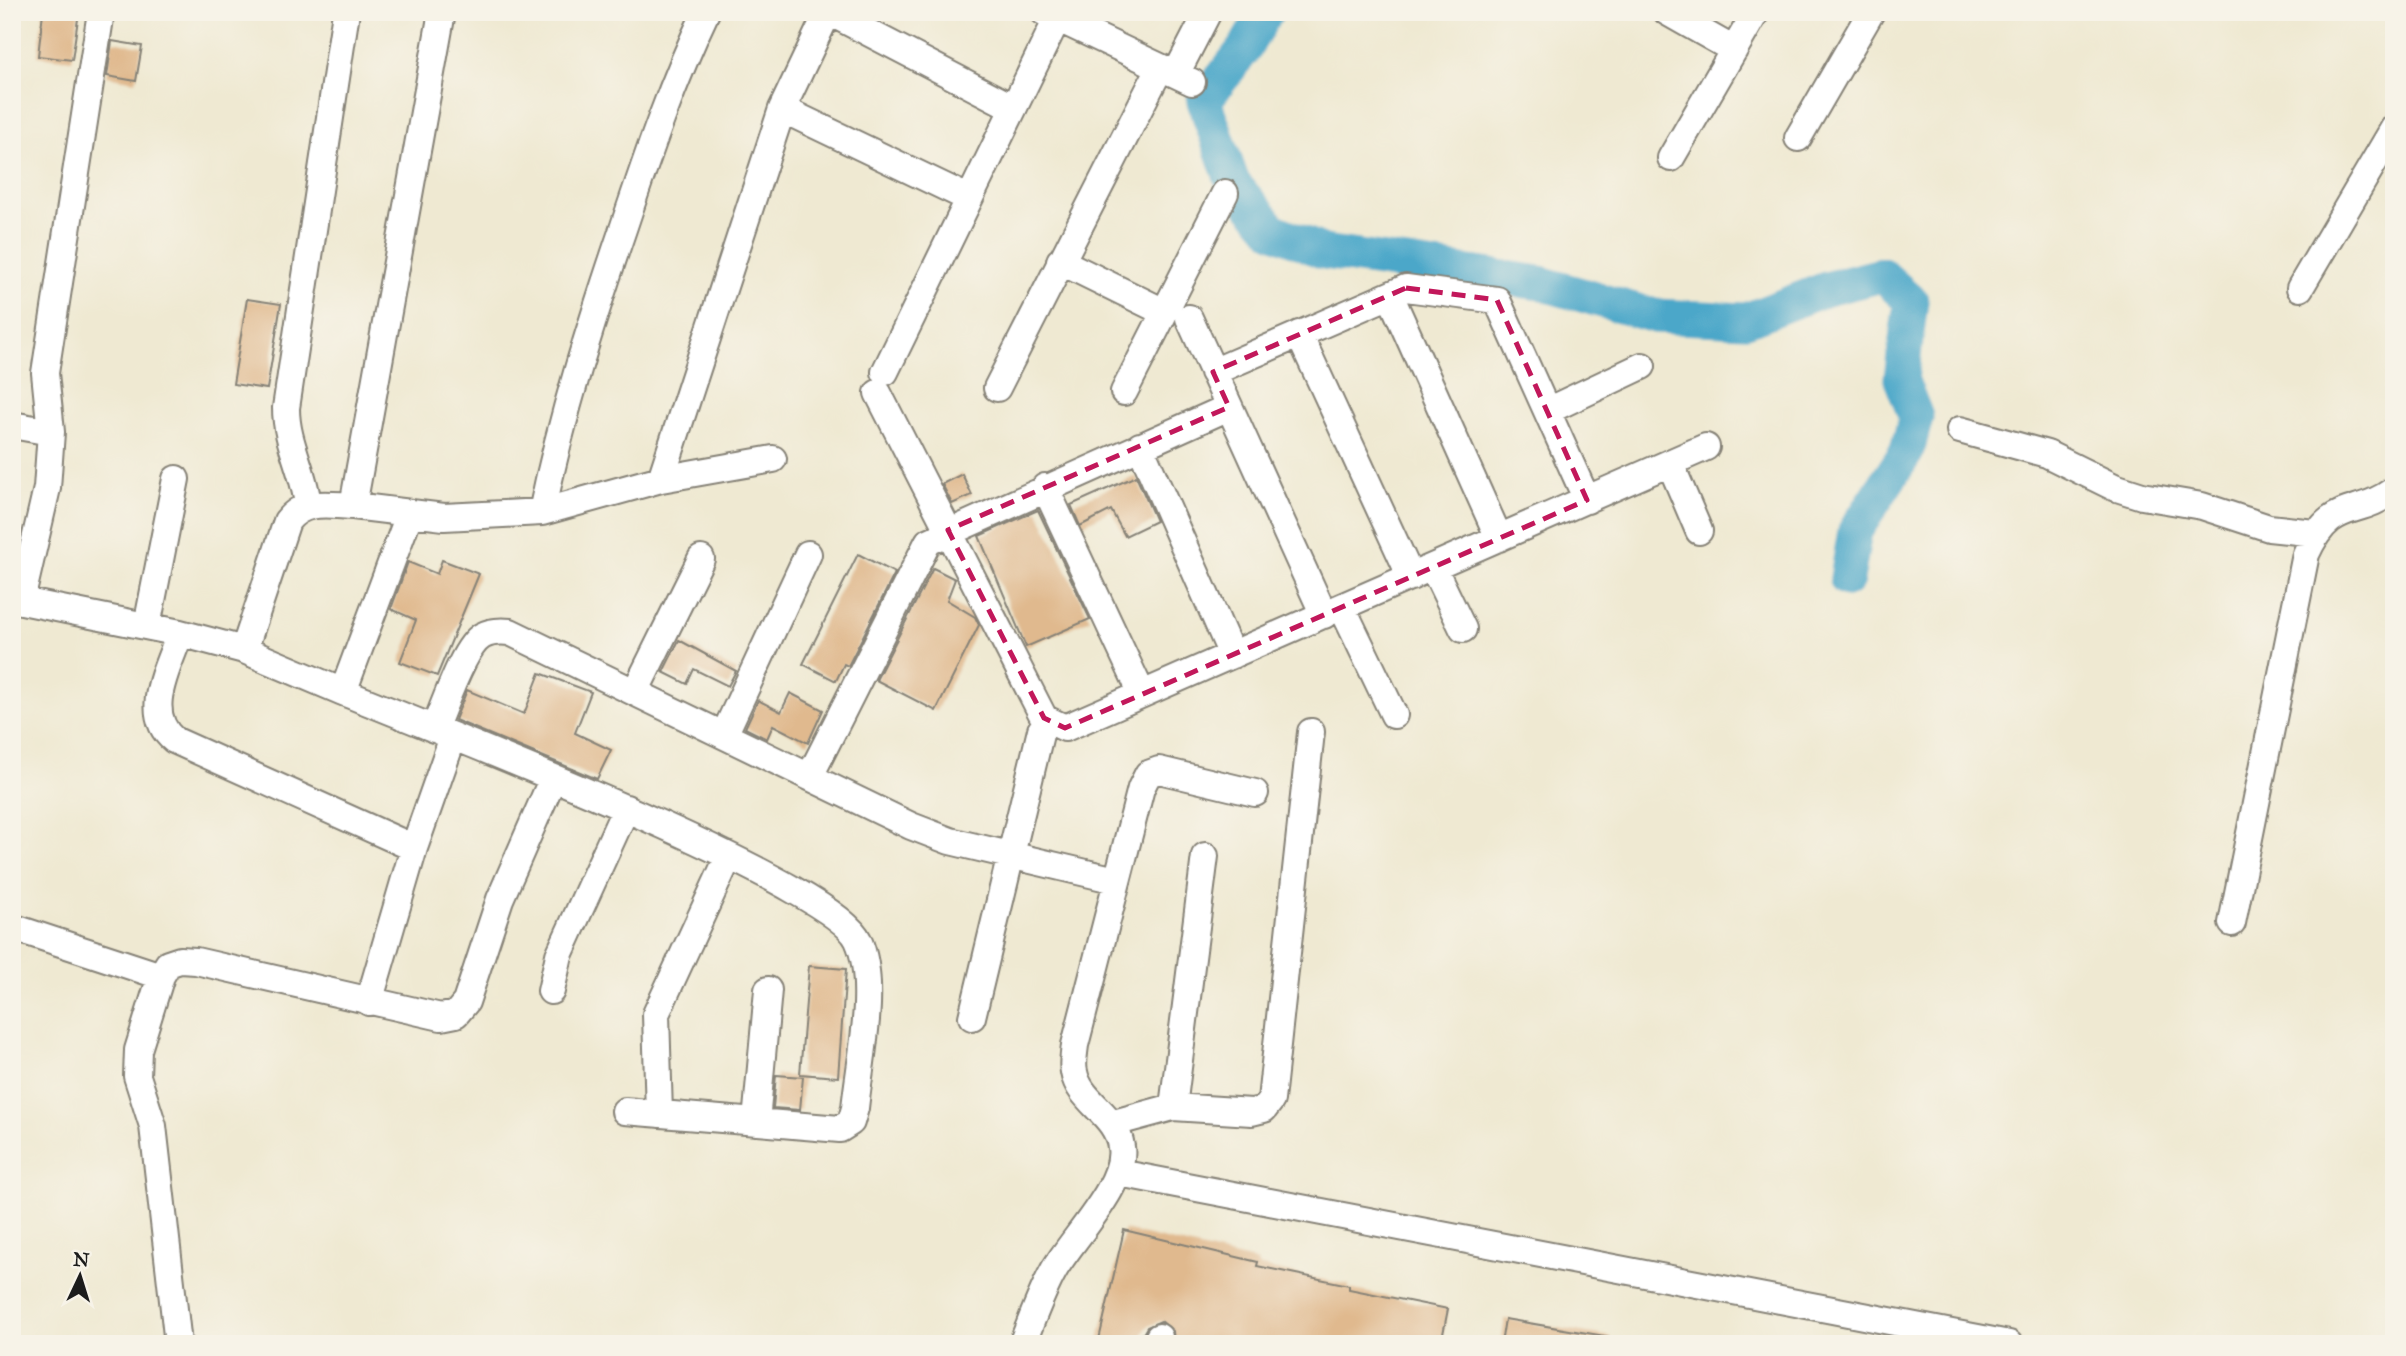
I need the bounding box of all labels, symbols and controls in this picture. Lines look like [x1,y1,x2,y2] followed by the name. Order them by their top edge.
[46,1240,116,1310] north arrow
[72,1248,90,1272] text: N

